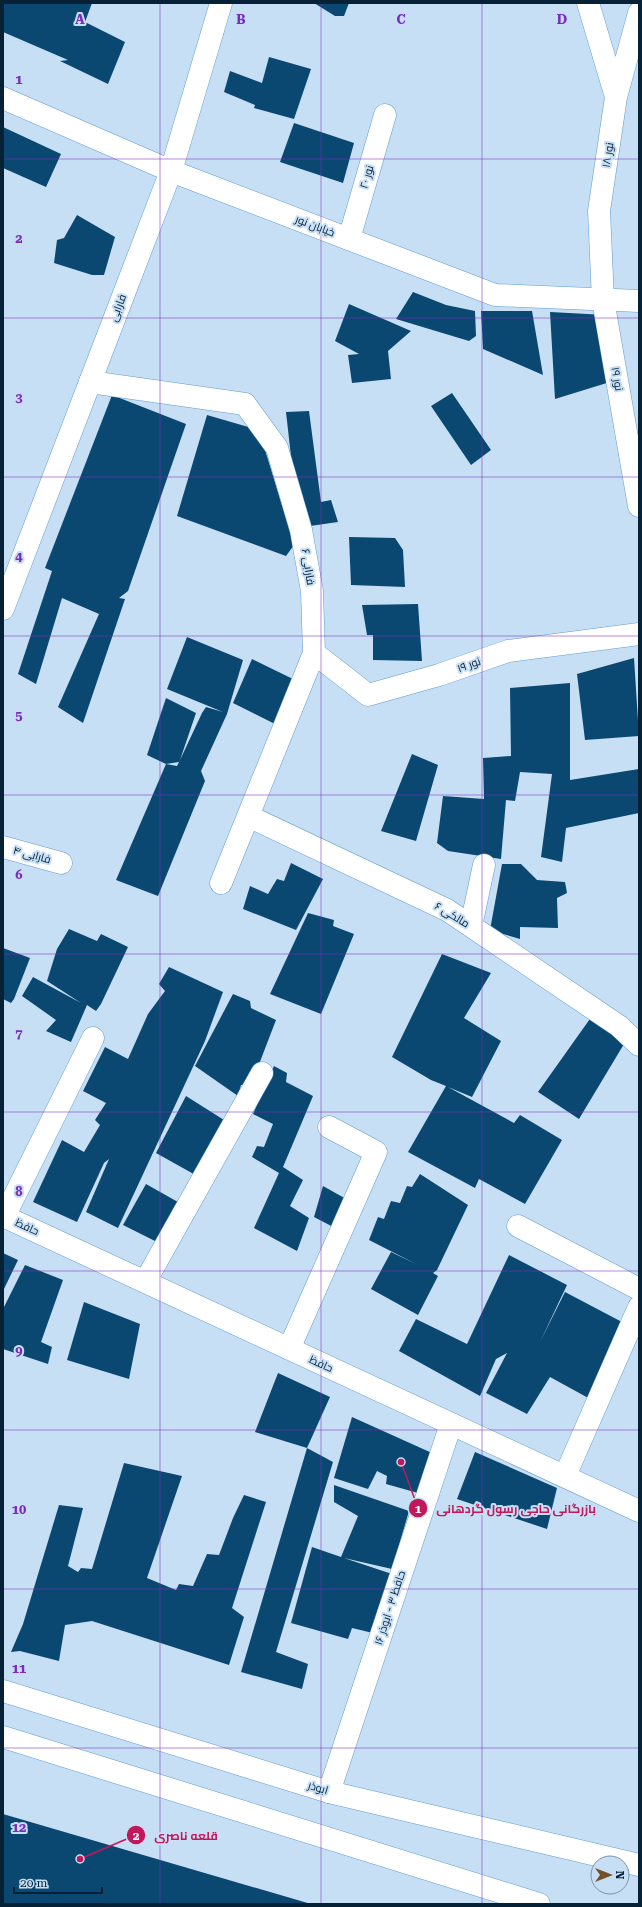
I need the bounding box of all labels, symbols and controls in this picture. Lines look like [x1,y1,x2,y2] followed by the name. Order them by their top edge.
[75,12,85,27] text: A
[236,12,246,27] text: B
[396,12,406,27] text: C
[557,12,567,27] text: D
[15,72,23,87] text: 1
[600,141,616,168] street label: نور ۱۸
[358,164,377,190] street label: نور ۲۰
[293,212,337,239] street label: خیابان نور
[15,231,23,246] text: 2
[107,292,129,324] street label: فارابی
[609,366,626,392] street label: نور ۱۹
[15,390,23,405] text: 3
[299,548,317,586] street label: فارابی ۶
[15,549,23,564] text: 4
[455,655,483,675] street label: نور ۱۹
[15,708,23,723] text: 5
[12,844,52,866] street label: فارابی ۴
[15,867,23,882] text: 6
[432,900,472,930] street label: مالکی ۶
[15,1026,23,1041] text: 7
[15,1184,23,1199] text: 8
[13,1216,41,1238] street label: حافظ
[15,1343,23,1358] text: 9
[307,1353,335,1375] street label: حافظ
[408,1496,604,1520] callout: بازرگانی حاجی رسول گردهانی
[12,1502,26,1517] text: 10
[415,1502,422,1516] text: 1
[436,1502,596,1517] text: بازرگانی حاجی رسول گردهانی
[372,1569,408,1647] street label: حافظ ۳ - ابوذر ۱۶
[12,1661,26,1676] text: 11
[305,1778,330,1797] street label: ابوذر
[12,1820,26,1835] text: 12
[126,1823,226,1847] callout: قلعه ناصری
[133,1829,140,1843] text: 2
[154,1829,218,1844] text: قلعه ناصری
[590,1855,630,1895] north arrow
[14,1869,102,1895] scale bar
[613,1871,626,1880] text: N
[20,1876,47,1890] text: 20 m

